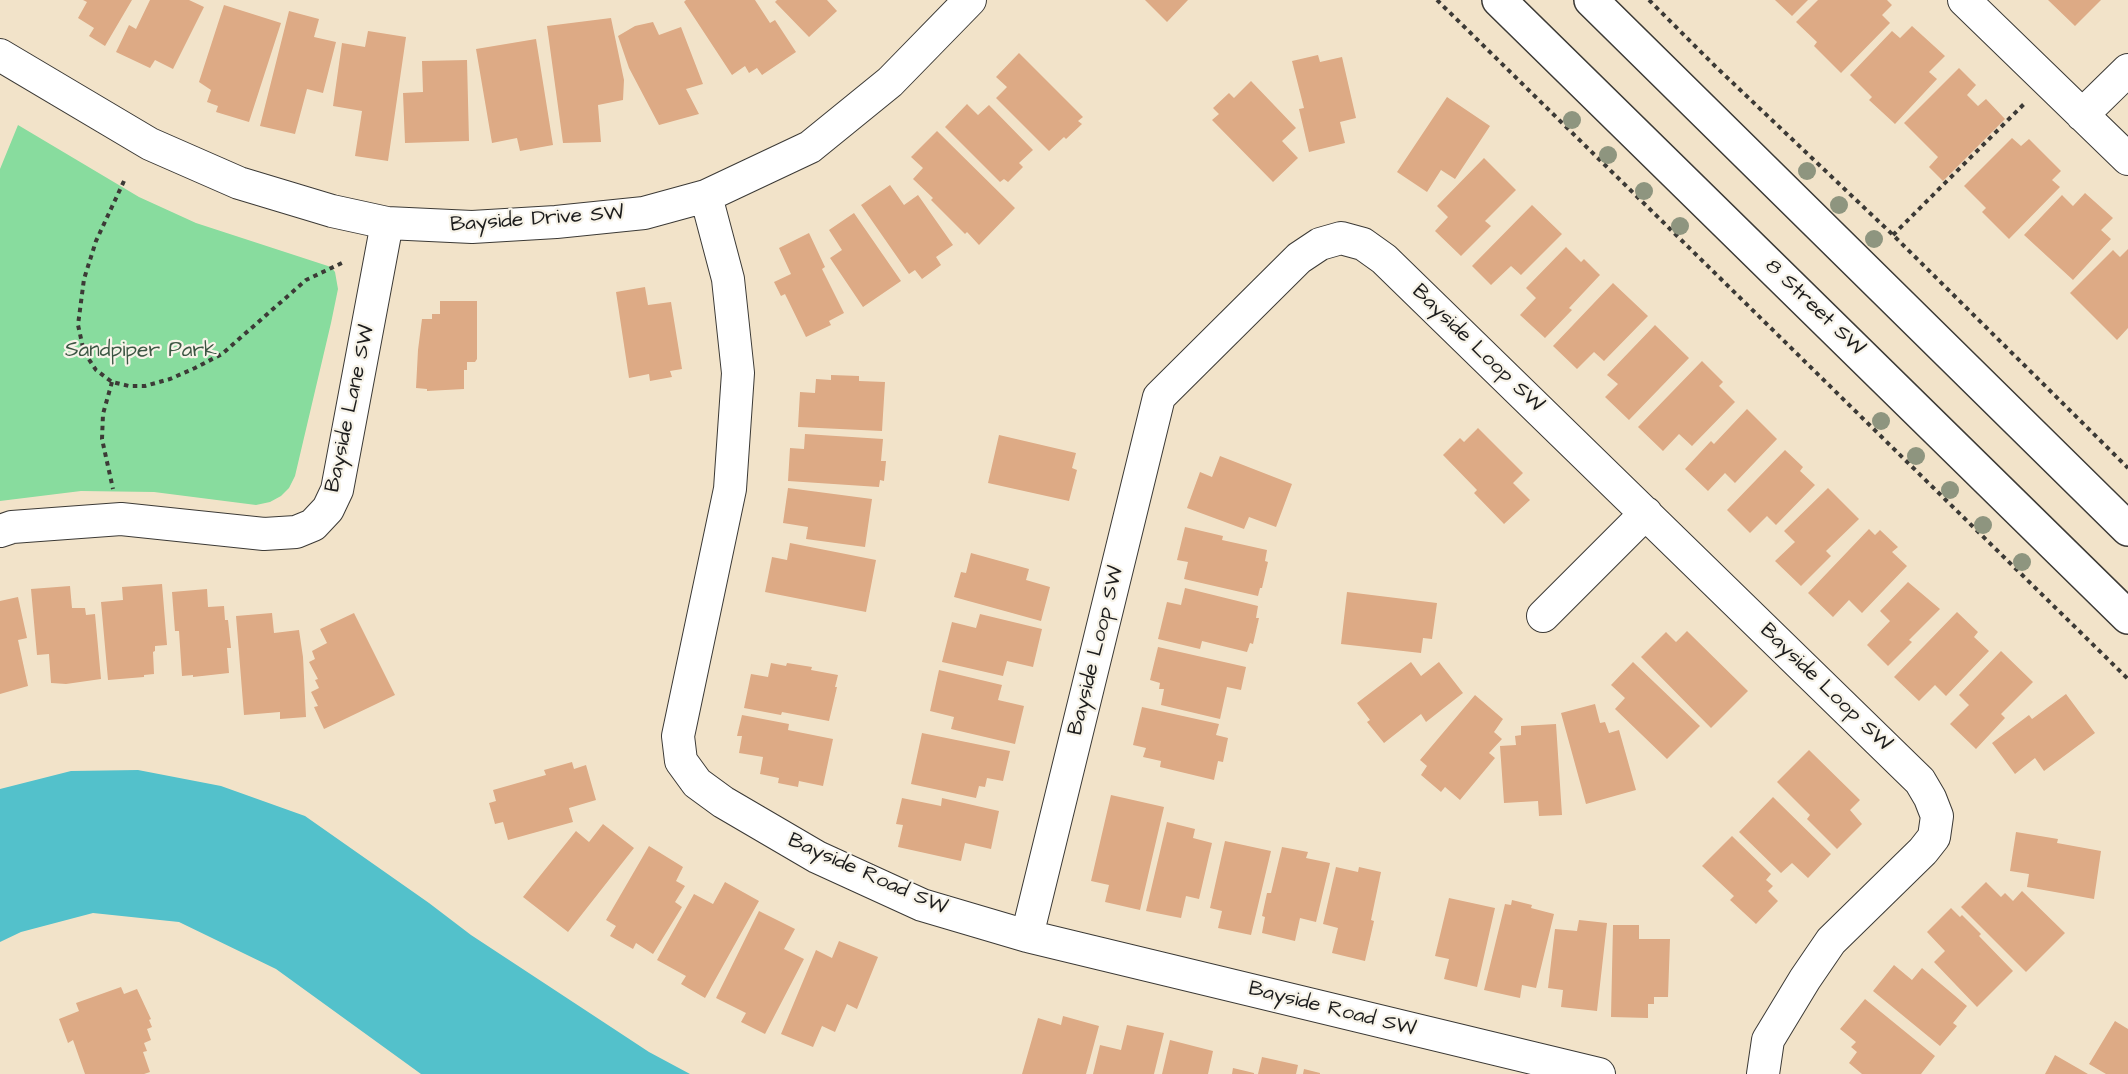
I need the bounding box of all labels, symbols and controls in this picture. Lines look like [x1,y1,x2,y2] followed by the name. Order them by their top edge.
[449,201,625,239] street label: Bayside Drive SW
[1759,254,1869,362] street label: 8 Street SW
[1406,280,1548,418] street label: Bayside Loop SW
[321,323,381,495] street label: Bayside Lane SW
[65,339,217,365] park label: Sandpiper Park
[1064,564,1130,738] street label: Bayside Loop SW
[1754,619,1896,757] street label: Bayside Loop SW
[784,829,950,921] street label: Bayside Road SW
[1246,977,1418,1043] street label: Bayside Road SW

